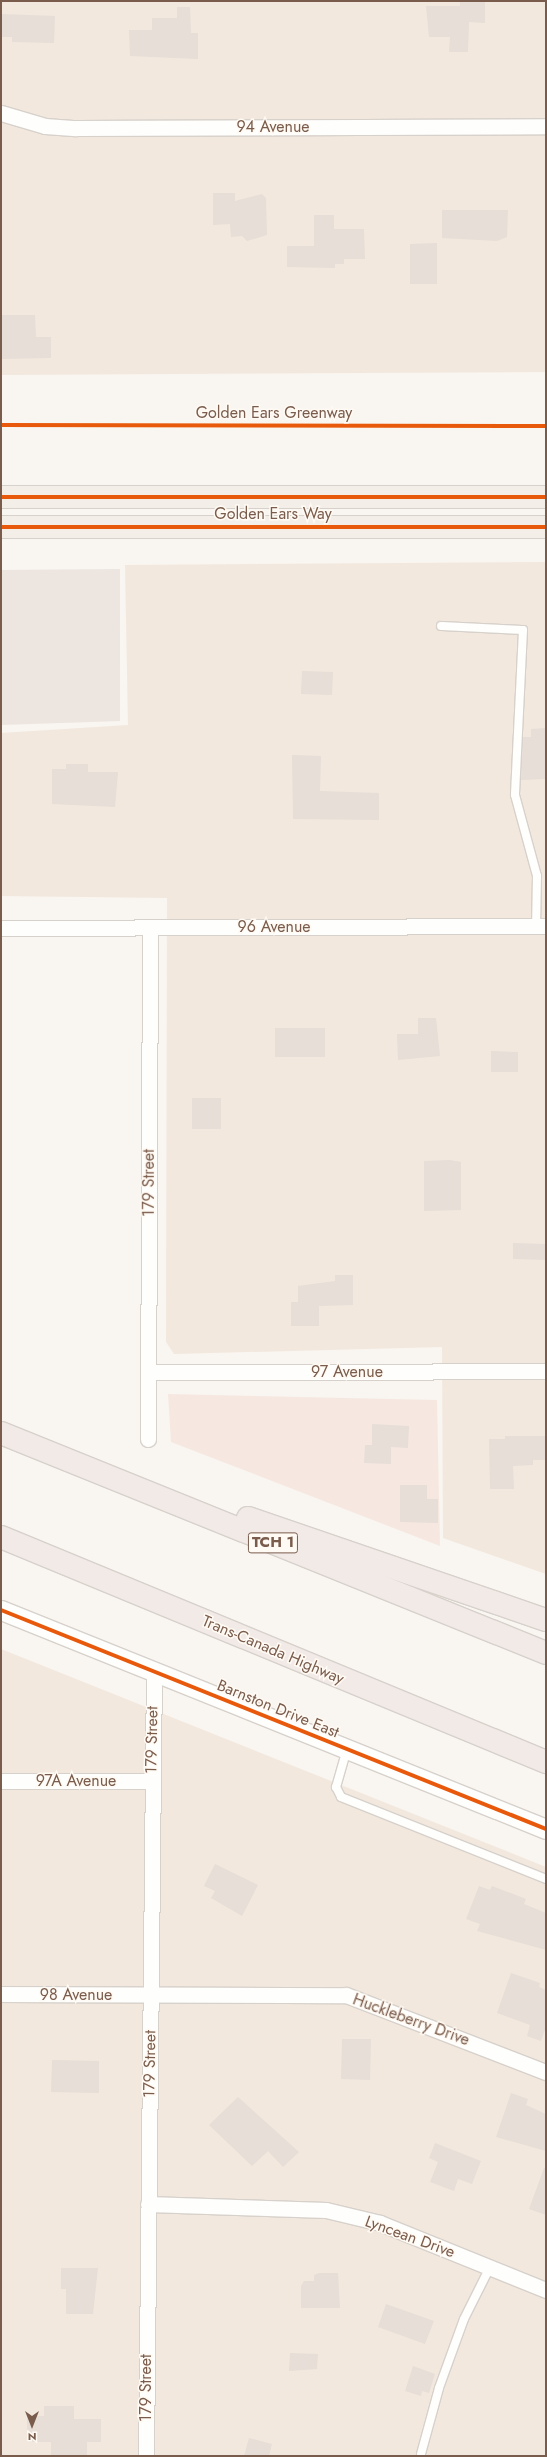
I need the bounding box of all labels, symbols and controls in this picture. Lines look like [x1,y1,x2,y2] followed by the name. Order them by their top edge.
[236,117,310,137] street label: 94 Avenue
[196,403,352,423] street label: Golden Ears Greenway
[214,504,332,524] street label: Golden Ears Way
[237,917,311,937] street label: 96 Avenue
[139,1149,159,1217] street label: 179 Street
[311,1362,383,1382] street label: 97 Avenue
[247,1530,299,1556] road number: TCH 1
[199,1611,347,1689] street label: Trans-Canada Highway
[214,1676,342,1742] street label: Barnston Drive East
[142,1706,162,1774] street label: 179 Street
[36,1771,116,1791] street label: 97A Avenue
[40,1985,112,2005] street label: 98 Avenue
[350,1990,472,2050] street label: Huckleberry Drive
[140,2030,160,2098] street label: 179 Street
[362,2212,458,2262] street label: Lyncean Drive
[136,2354,156,2422] street label: 179 Street
[12,2405,52,2445] north arrow
[28,2429,36,2445] text: N

